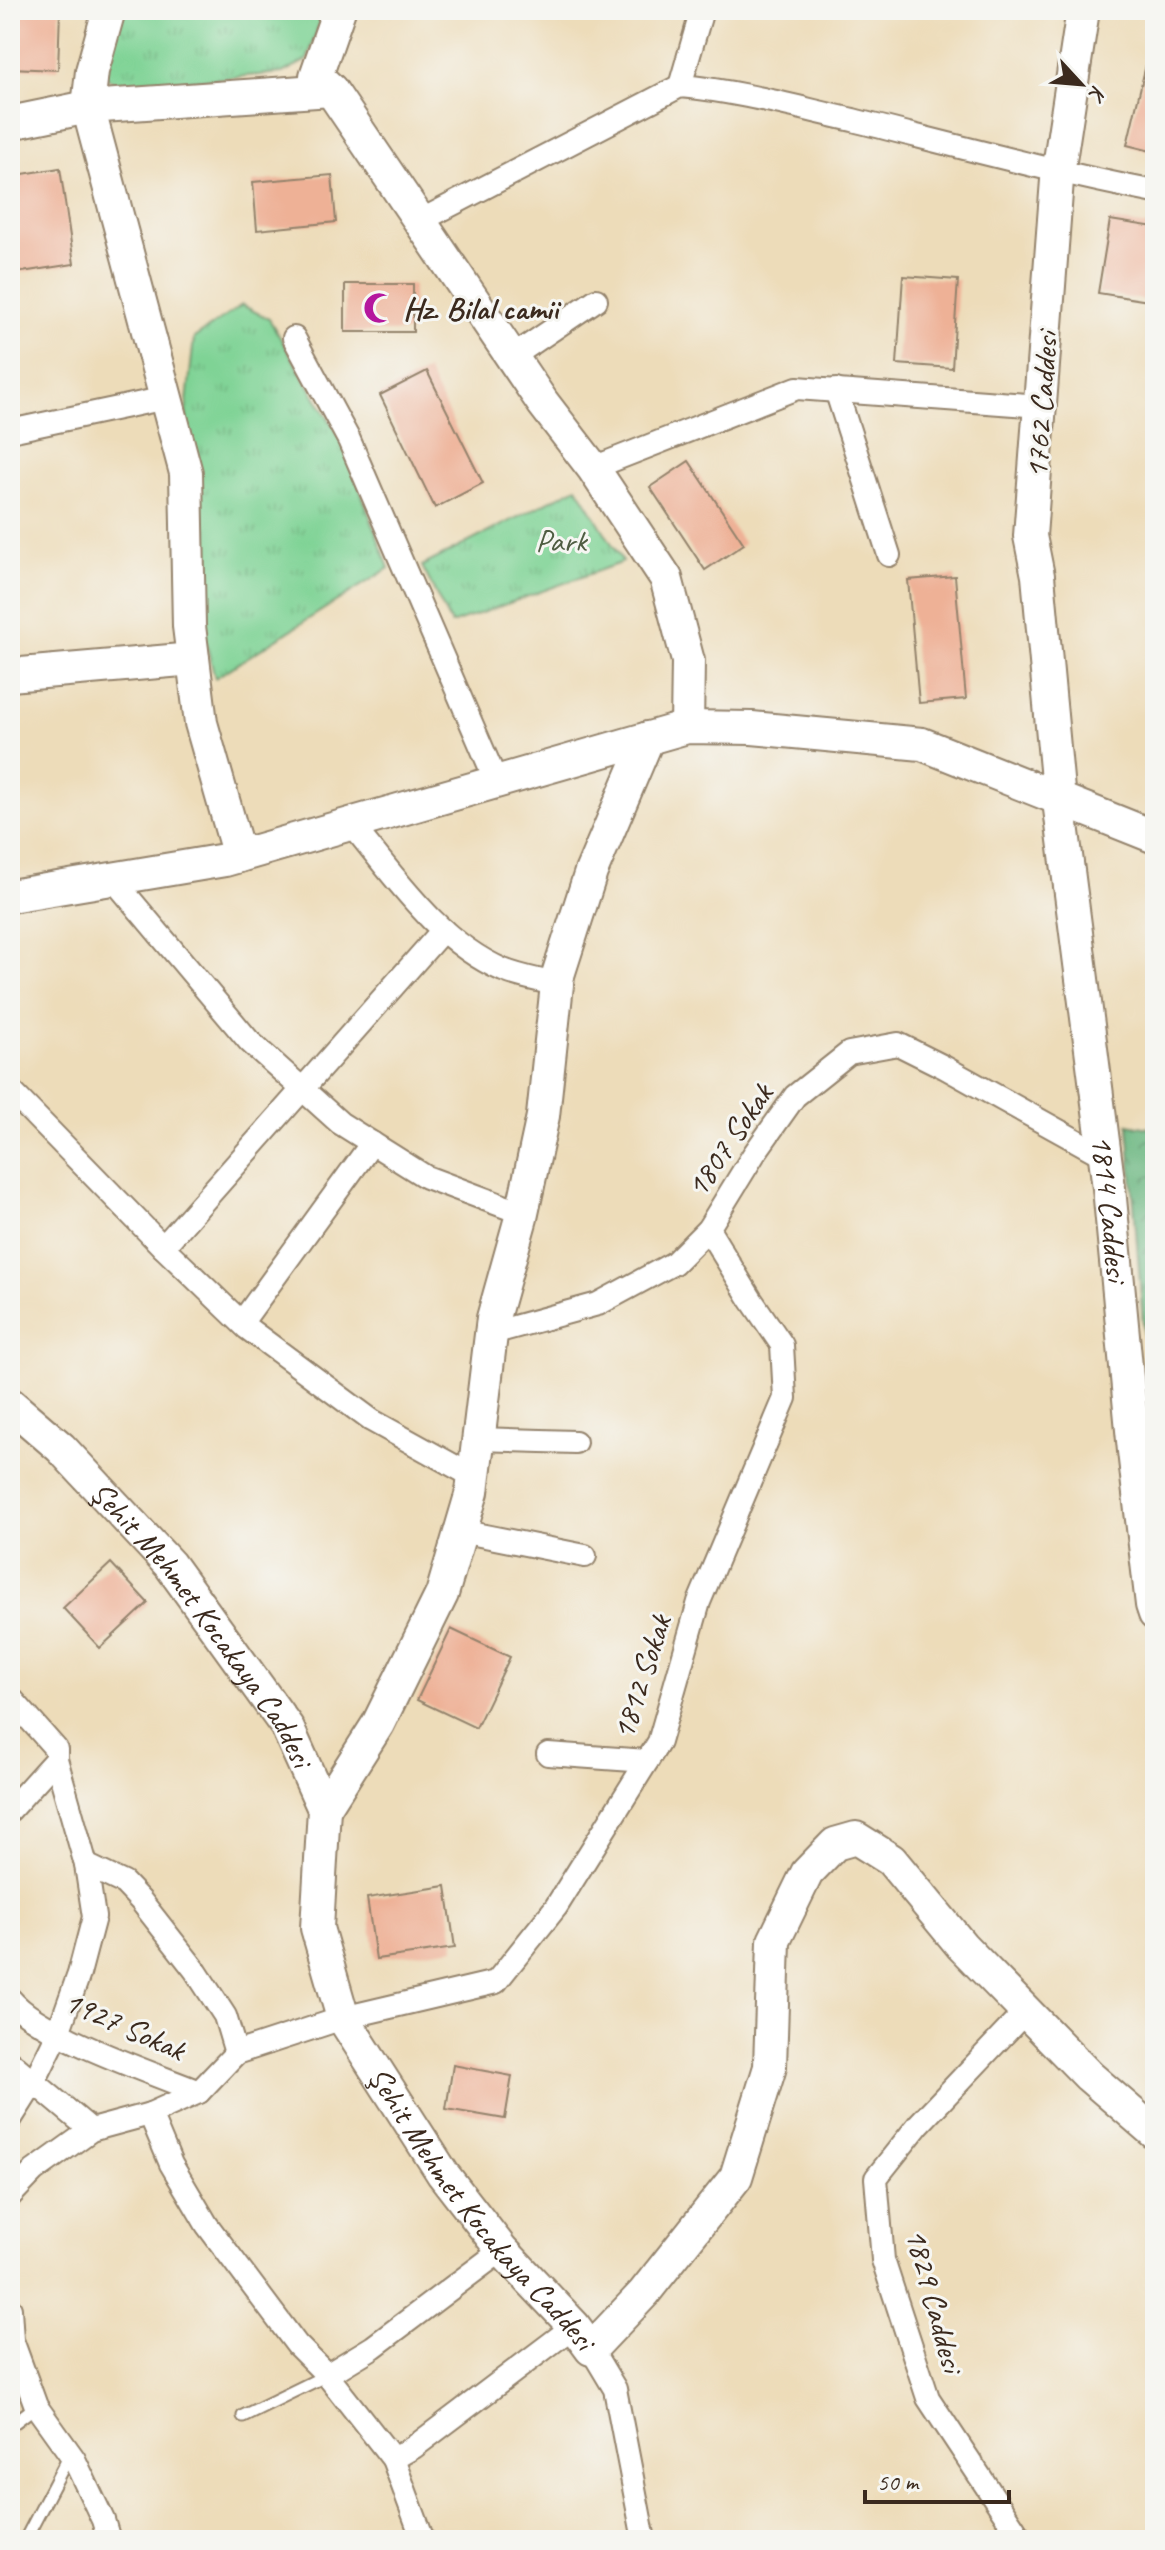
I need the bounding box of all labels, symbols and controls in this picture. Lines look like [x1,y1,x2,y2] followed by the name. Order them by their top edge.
[1041,44,1121,124] north arrow
[1081,81,1113,108] text: K
[403,288,562,329] place label: Hz. Bilal camii
[362,291,396,325] mosque icon: Hz. Bilal camii
[1016,326,1067,480] street label: 1762 Caddesi
[536,520,589,561] park label: Park
[677,1074,784,1205] street label: 1807 Sokak
[1081,1132,1138,1287] street label: 1814 Caddesi
[81,1473,324,1777] street label: Şehit Mehmet Kocakaya Caddesi
[602,1608,681,1744] street label: 1812 Sokak
[58,1981,194,2071] street label: 1927 Sokak
[359,2059,607,2361] street label: Şehit Mehmet Kocakaya Caddesi
[896,2224,974,2380] street label: 1829 Caddesi
[865,2454,1009,2504] scale bar
[877,2467,920,2497] text: 50 m

